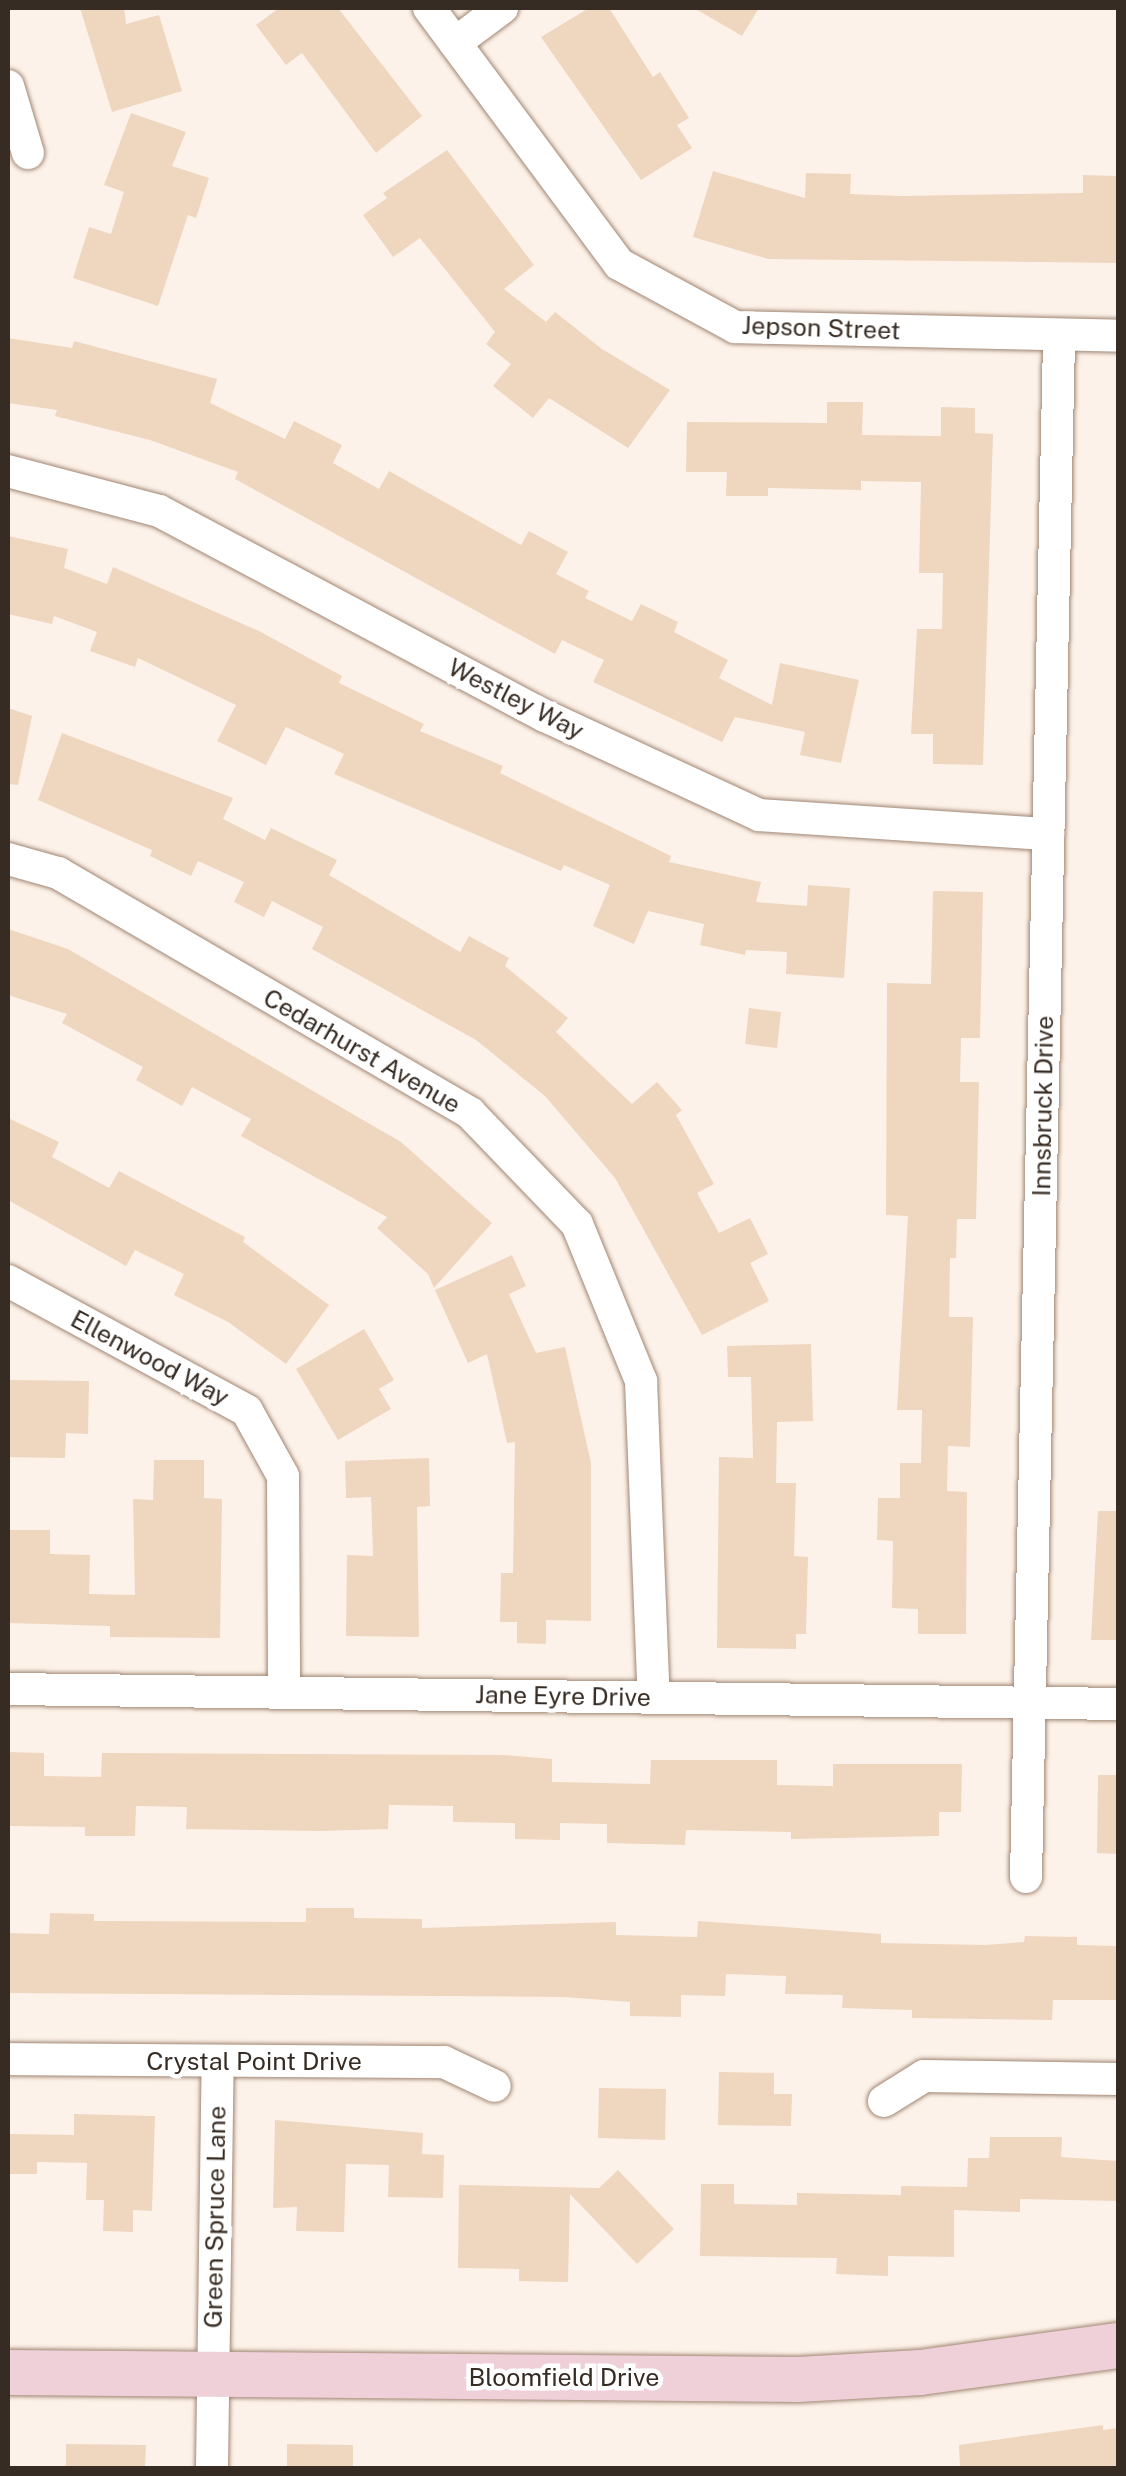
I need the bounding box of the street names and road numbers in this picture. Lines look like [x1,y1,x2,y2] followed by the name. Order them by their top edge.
[741,310,901,346] street label: Jepson Street
[443,652,589,746] street label: Westley Way
[258,982,466,1120] street label: Cedarhurst Avenue
[1026,1015,1060,1197] street label: Innsbruck Drive
[65,1304,235,1412] street label: Ellenwood Way
[475,1679,651,1713] street label: Jane Eyre Drive
[146,2046,362,2076] street label: Crystal Point Drive
[198,2105,232,2329] street label: Green Spruce Lane
[468,2362,660,2392] street label: Bloomfield Drive

